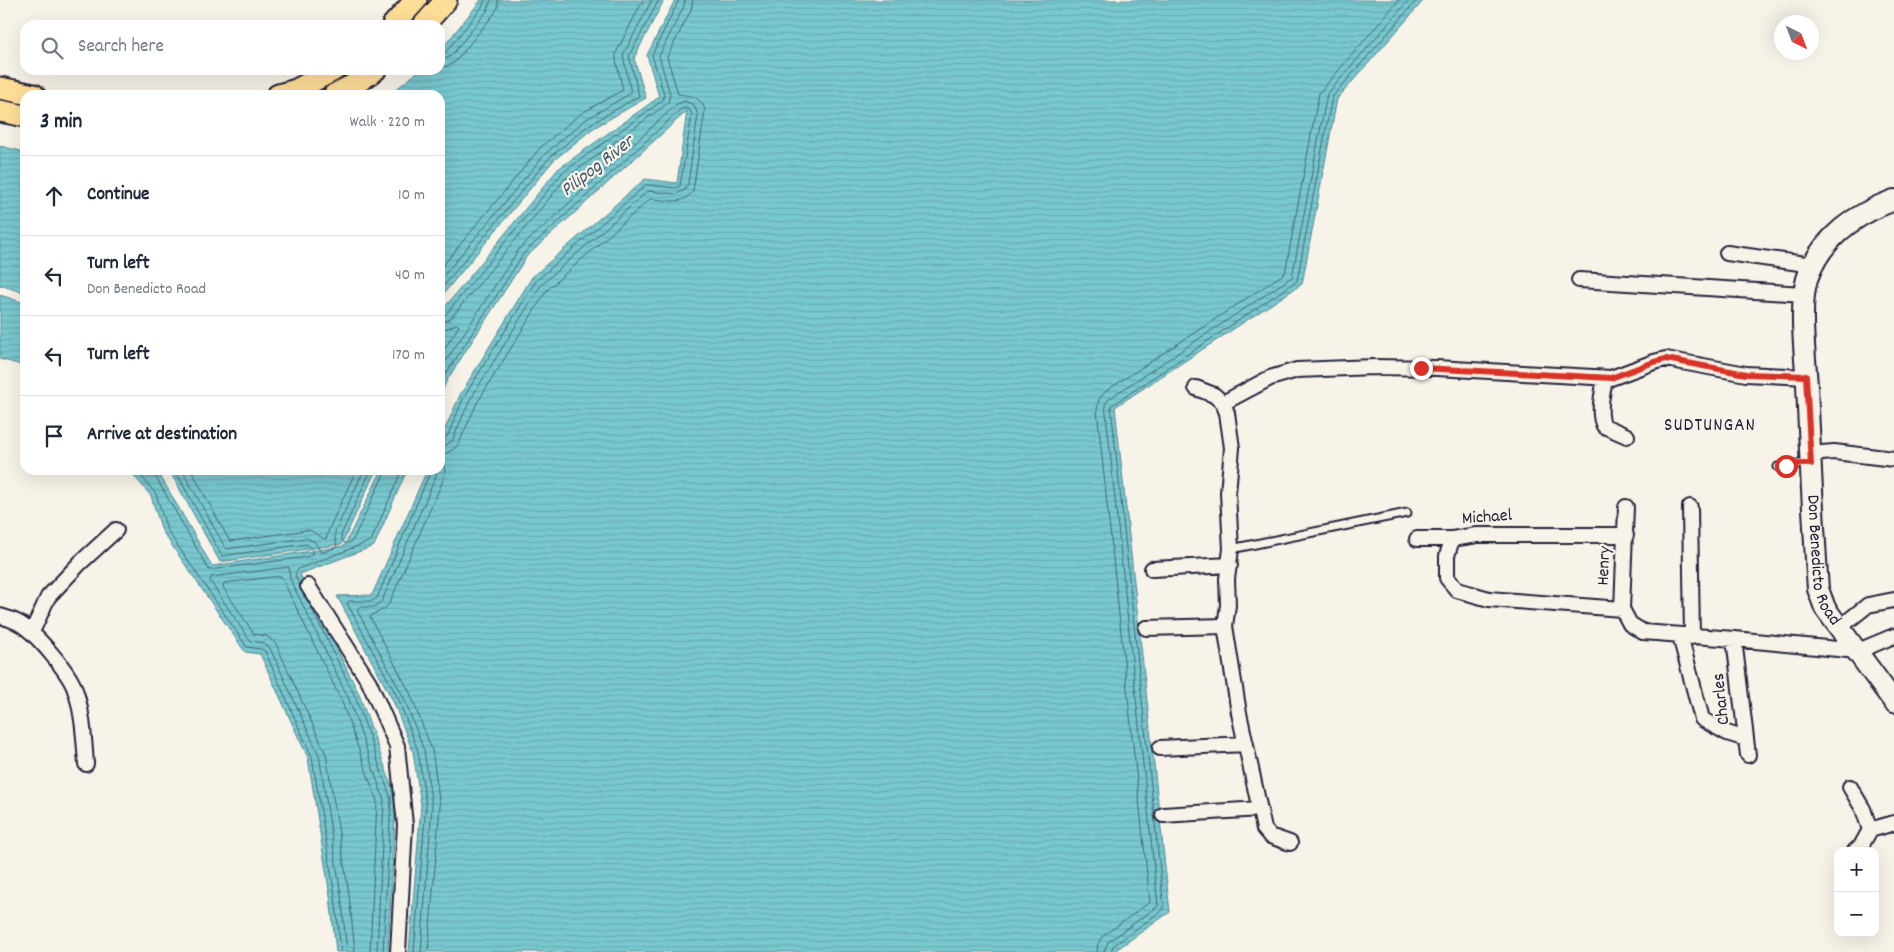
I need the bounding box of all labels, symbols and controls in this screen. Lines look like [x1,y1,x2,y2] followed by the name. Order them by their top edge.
[1774,15,1819,60] north arrow
[20,20,445,75] search box
[38,34,66,62] icon: search
[78,34,164,61] text: Search here
[40,108,82,138] text: 3 min
[350,111,425,134] text: Walk · 220 m
[556,129,642,204] water label: Pilipog River
[40,182,68,210] icon: ahead
[87,182,149,209] text: Continue
[398,184,425,207] text: 10 m
[87,251,150,278] text: Turn left
[40,262,68,290] icon: left
[395,264,425,287] text: 40 m
[87,278,206,301] text: Don Benedicto Road
[40,342,68,370] icon: left
[87,342,150,369] text: Turn left
[392,344,425,367] text: 170 m
[1410,357,1433,380] route end
[1664,413,1756,440] district label: SUDTUNGAN
[40,422,68,450] icon: arrive
[87,422,237,449] text: Arrive at destination
[1775,455,1798,478] route start
[1800,494,1847,631] street label: Don Benedicto Road
[1461,504,1514,532] street label: Michael
[1591,545,1619,586] street label: Henry
[1707,672,1737,726] street label: Charles
[1834,847,1879,937] map controls
[1834,847,1879,892] button: +
[1834,892,1879,937] button: −

